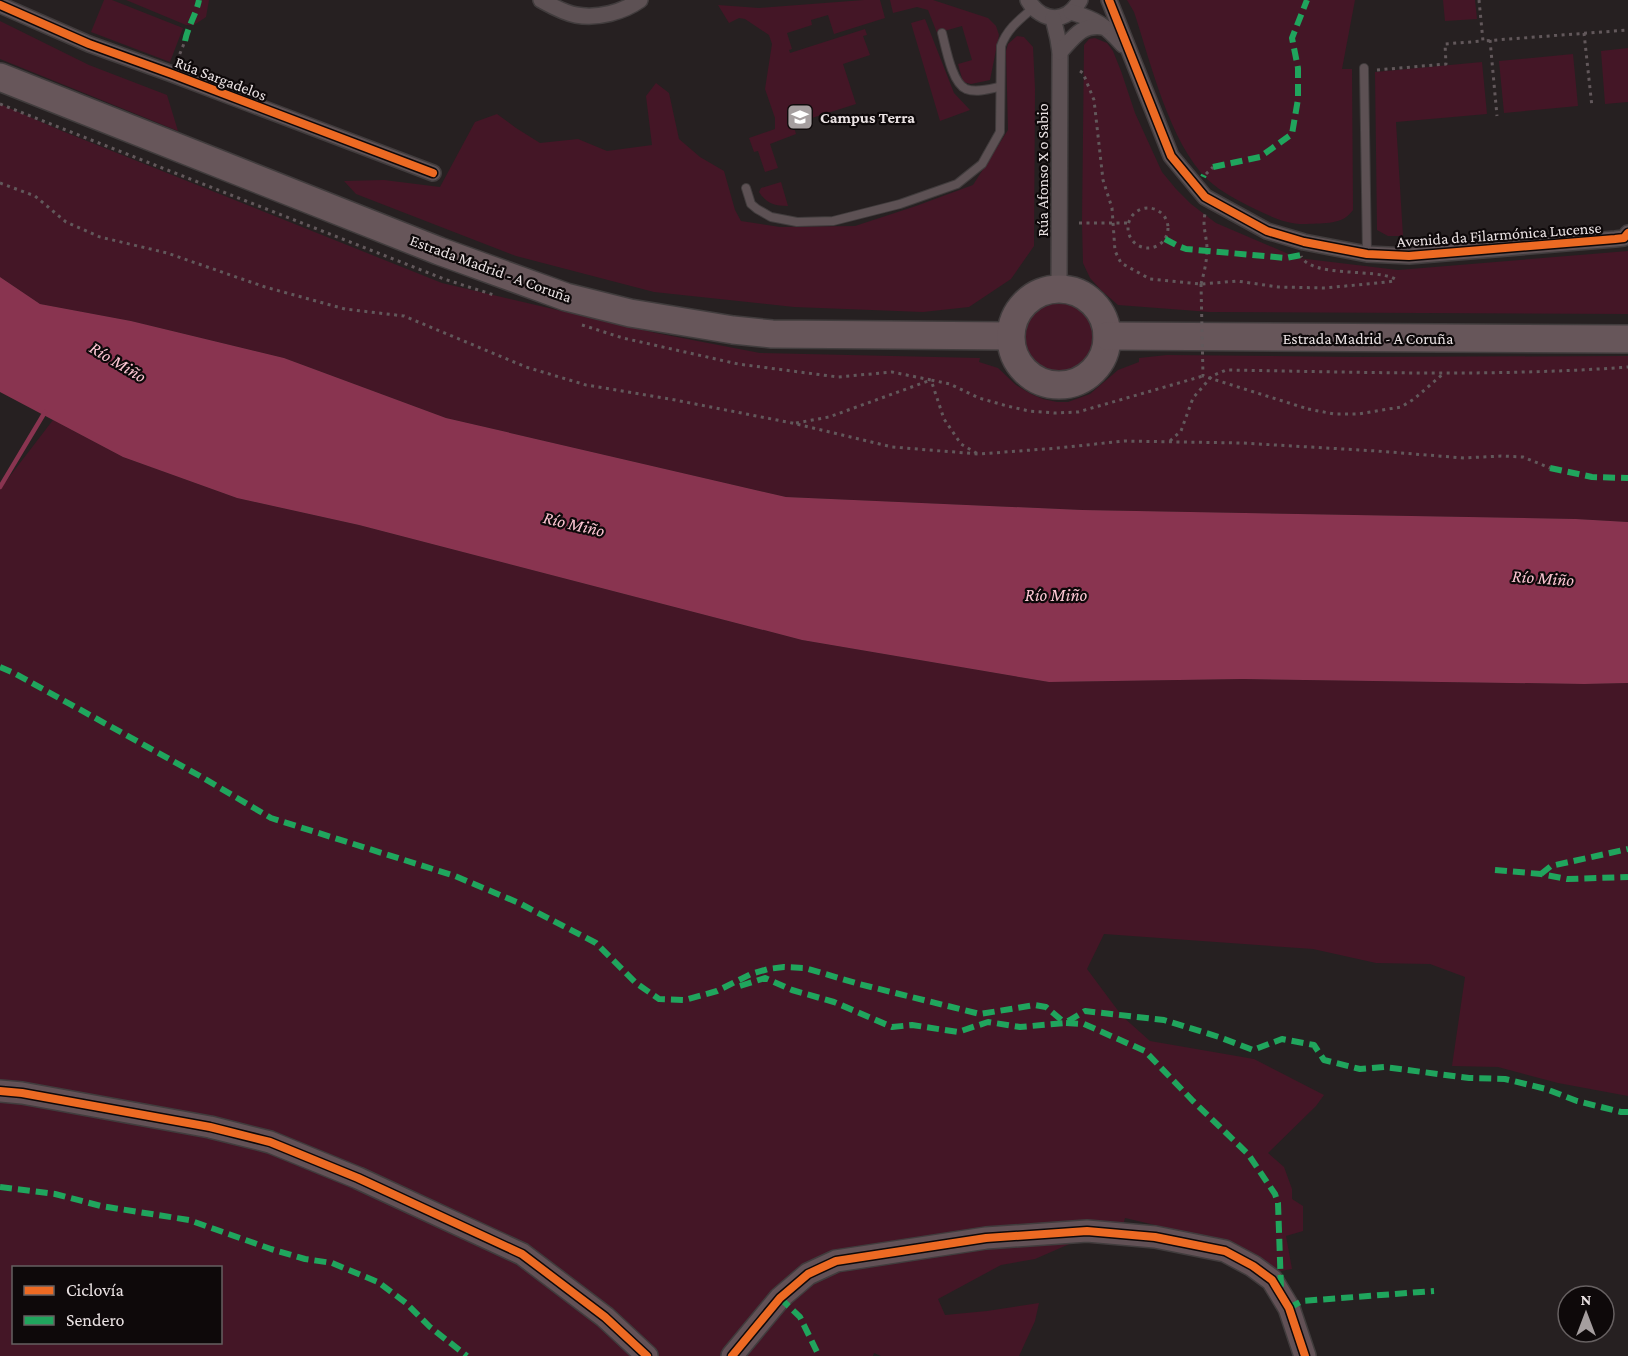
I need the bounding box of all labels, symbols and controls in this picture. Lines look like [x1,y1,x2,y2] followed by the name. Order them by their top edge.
[172,53,269,105] street label: Rúa Sargadelos
[785,102,815,132] school or university icon: Campus Terra
[1034,103,1051,237] street label: Rúa Afonso X o Sabio
[820,109,915,126] place label: Campus Terra
[1396,219,1602,250] street label: Avenida da Filarmónica Lucense
[408,231,574,306] street label: Estrada Madrid - A Coruña
[1283,330,1454,347] street label: Estrada Madrid - A Coruña
[86,337,150,387] water label: Río Miño
[541,507,607,541] water label: Río Miño
[1511,566,1575,590] water label: Río Miño
[1025,585,1087,605] water label: Río Miño
[12,1266,222,1344] legend
[66,1280,124,1300] text: Ciclovía
[1556,1284,1616,1344] north arrow
[1581,1291,1592,1308] text: N
[66,1310,124,1330] text: Sendero

